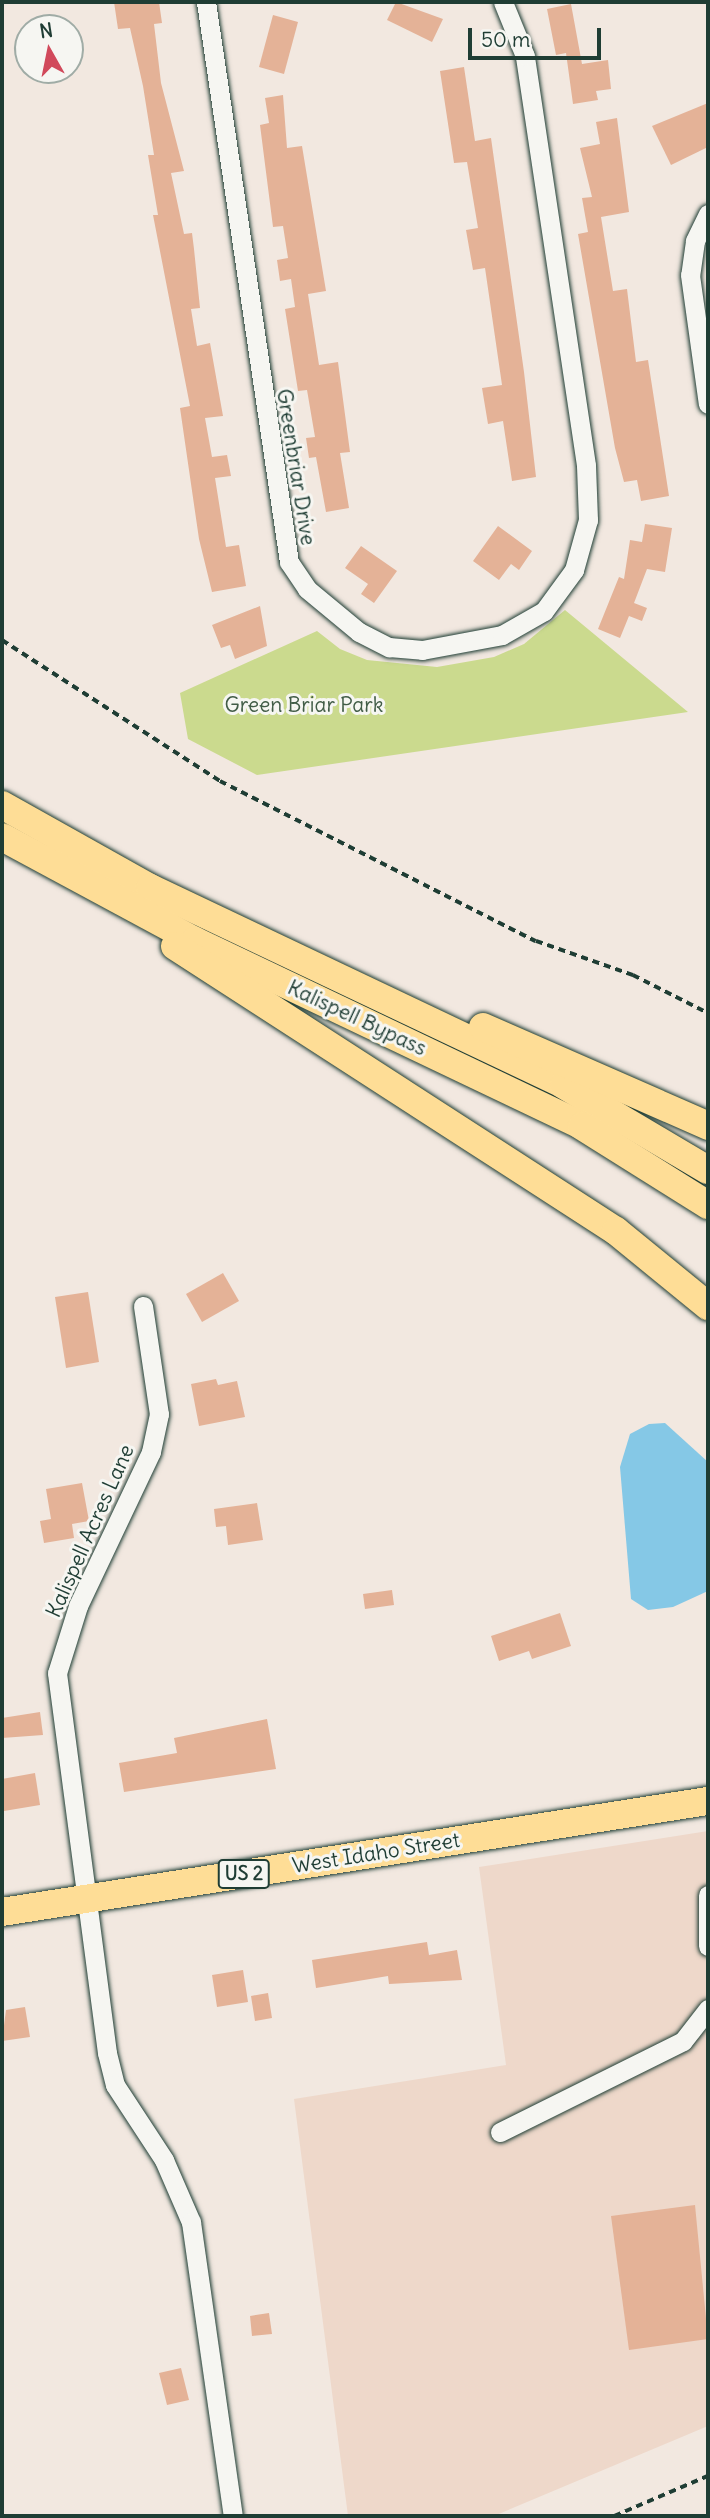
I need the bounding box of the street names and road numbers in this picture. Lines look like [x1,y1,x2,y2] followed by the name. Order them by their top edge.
[271,387,321,547] street label: Greenbriar Drive
[284,975,430,1061] street label: Kalispell Bypass
[41,1441,139,1621] street label: Kalispell Acres Lane
[290,1827,462,1879] street label: West Idaho Street
[218,1858,270,1890] road number: US 2

